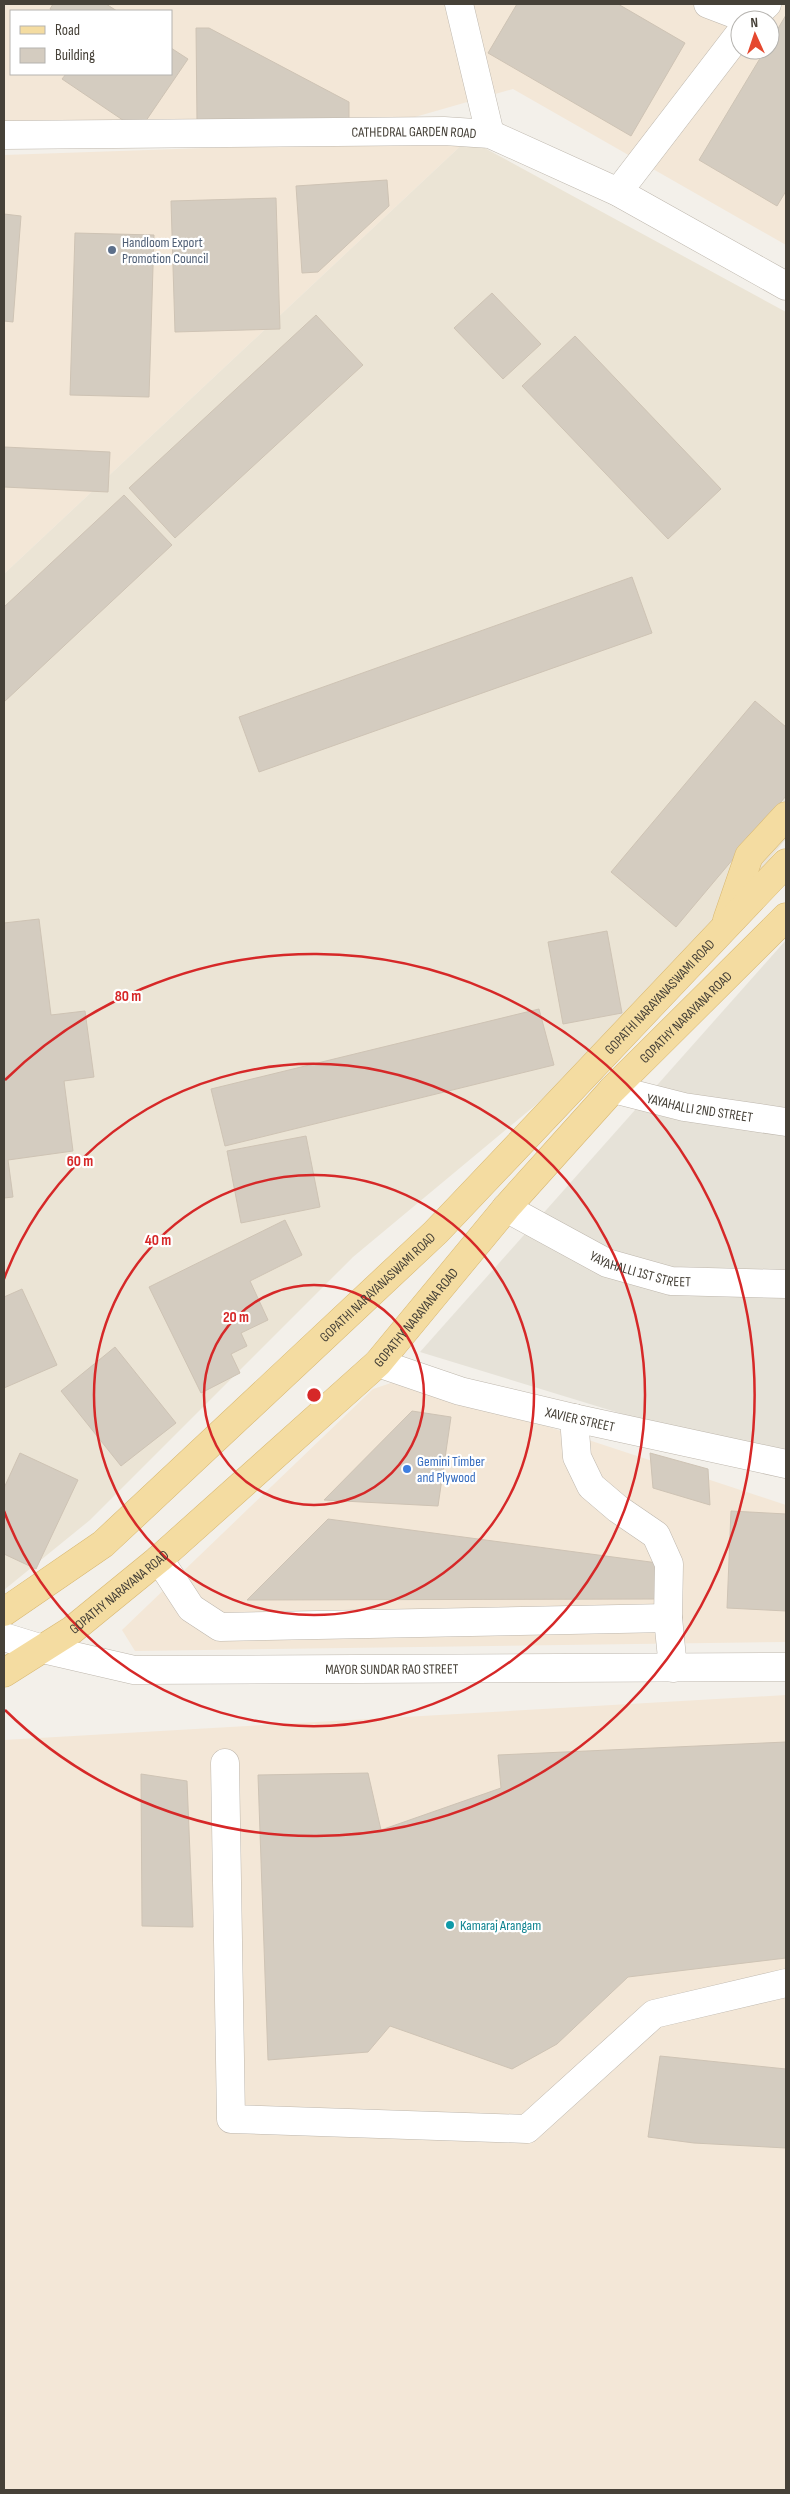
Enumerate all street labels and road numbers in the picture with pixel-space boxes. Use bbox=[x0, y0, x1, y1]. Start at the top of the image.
street label: CATHEDRAL GARDEN ROAD bbox=[351, 122, 477, 142]
street label: GOPATHI NARAYANASWAMI ROAD bbox=[601, 935, 718, 1058]
street label: GOPATHY NARAYANA ROAD bbox=[636, 967, 735, 1066]
street label: YAYAHALLI 2ND STREET bbox=[645, 1089, 754, 1126]
street label: GOPATHI NARAYANASWAMI ROAD bbox=[316, 1229, 439, 1345]
street label: YAYAHALLI 1ST STREET bbox=[587, 1247, 691, 1290]
street label: GOPATHY NARAYANA ROAD bbox=[370, 1264, 462, 1370]
street label: XAVIER STREET bbox=[543, 1403, 617, 1435]
street label: GOPATHY NARAYANA ROAD bbox=[66, 1546, 172, 1637]
street label: MAYOR SUNDAR RAO STREET bbox=[325, 1660, 459, 1678]

